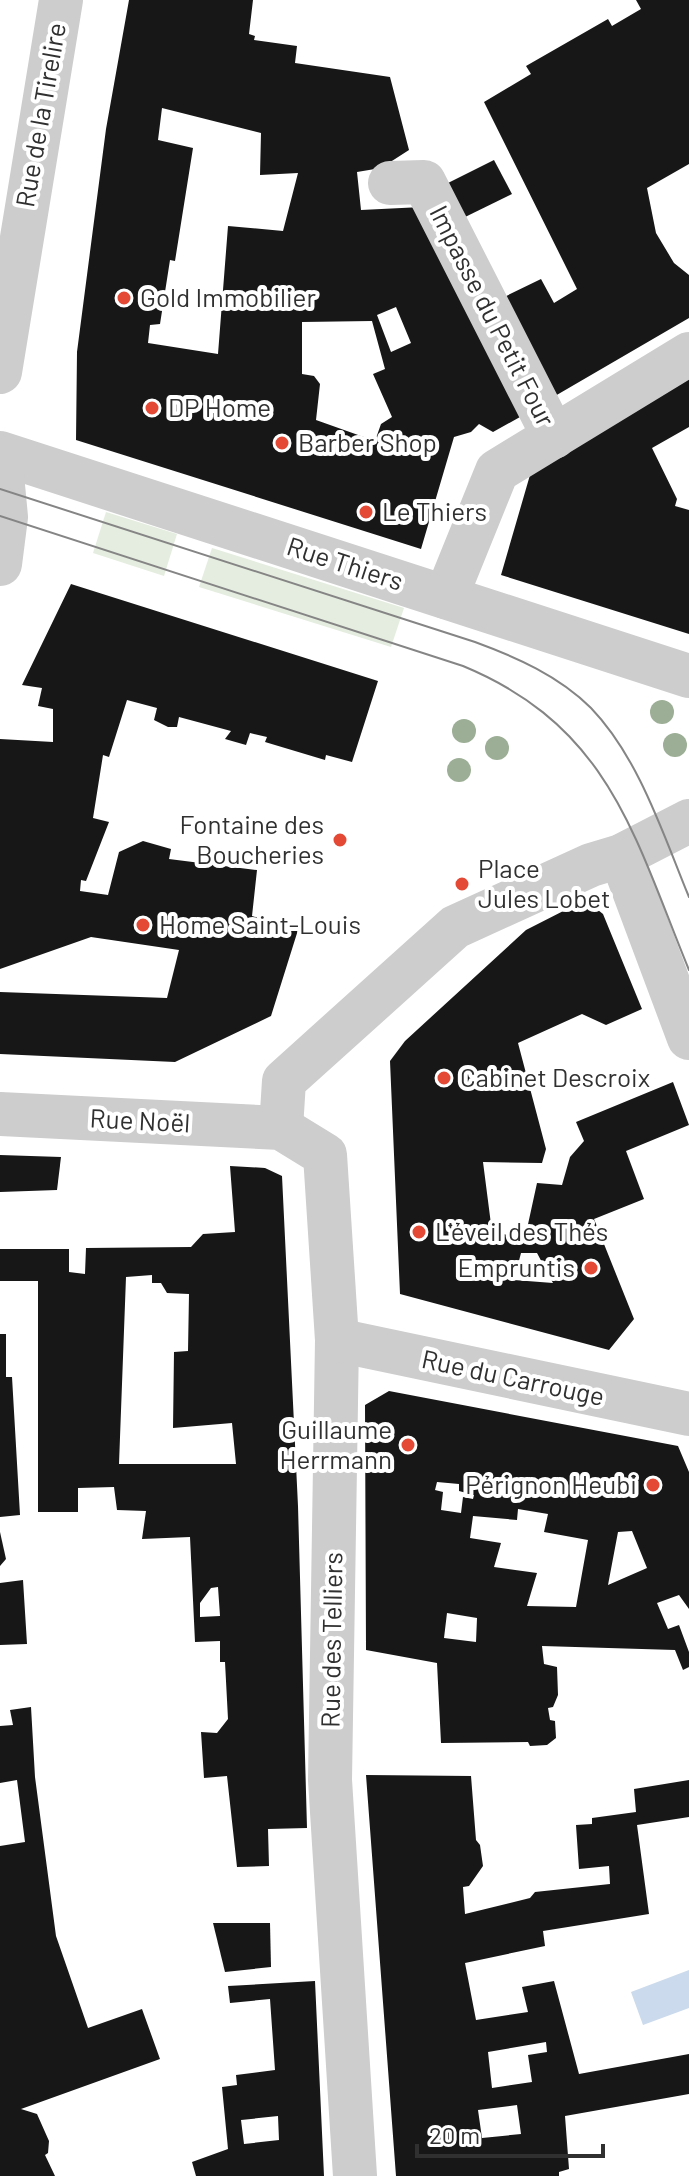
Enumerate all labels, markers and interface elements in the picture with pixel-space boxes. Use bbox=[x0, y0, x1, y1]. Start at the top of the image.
street label: Rue de la Tirelire bbox=[8, 20, 71, 209]
street label: Impasse du Petit Four bbox=[424, 200, 563, 431]
place label: Gold Immobilier bbox=[140, 281, 316, 312]
marker: Gold Immobilier bbox=[115, 289, 133, 307]
place label: DP Home bbox=[168, 391, 271, 422]
marker: DP Home bbox=[143, 399, 161, 417]
place label: Barber Shop bbox=[298, 426, 437, 457]
marker: Barber Shop bbox=[273, 434, 291, 452]
place label: Le Thiers bbox=[382, 495, 487, 526]
marker: Le Thiers bbox=[357, 503, 375, 521]
street label: Rue Thiers bbox=[284, 529, 407, 596]
place label: Fontaine des Boucheries bbox=[179, 808, 324, 869]
marker: Fontaine des Boucheries bbox=[331, 831, 349, 849]
place label: Place Jules Lobet bbox=[478, 852, 610, 913]
marker: Place Jules Lobet bbox=[453, 875, 471, 893]
place label: Home Saint-Louis bbox=[159, 908, 361, 939]
marker: Home Saint-Louis bbox=[134, 916, 152, 934]
place label: Cabinet Descroix bbox=[460, 1061, 650, 1092]
marker: Cabinet Descroix bbox=[435, 1069, 453, 1087]
street label: Rue Noël bbox=[89, 1101, 191, 1138]
place label: L'éveil des Thés bbox=[435, 1215, 608, 1246]
marker: L'éveil des Thés bbox=[410, 1223, 428, 1241]
place label: Empruntis bbox=[457, 1251, 575, 1282]
marker: Empruntis bbox=[582, 1259, 600, 1277]
street label: Rue du Carrouge bbox=[419, 1342, 607, 1411]
place label: Guillaume Herrmann bbox=[279, 1413, 392, 1474]
marker: Guillaume Herrmann bbox=[399, 1436, 417, 1454]
place label: Pérignon Heubi bbox=[465, 1468, 637, 1499]
marker: Pérignon Heubi bbox=[644, 1476, 662, 1494]
street label: Rue des Telliers bbox=[313, 1552, 348, 1728]
scale bar bbox=[417, 2108, 603, 2158]
text: 20 m bbox=[429, 2120, 480, 2149]

